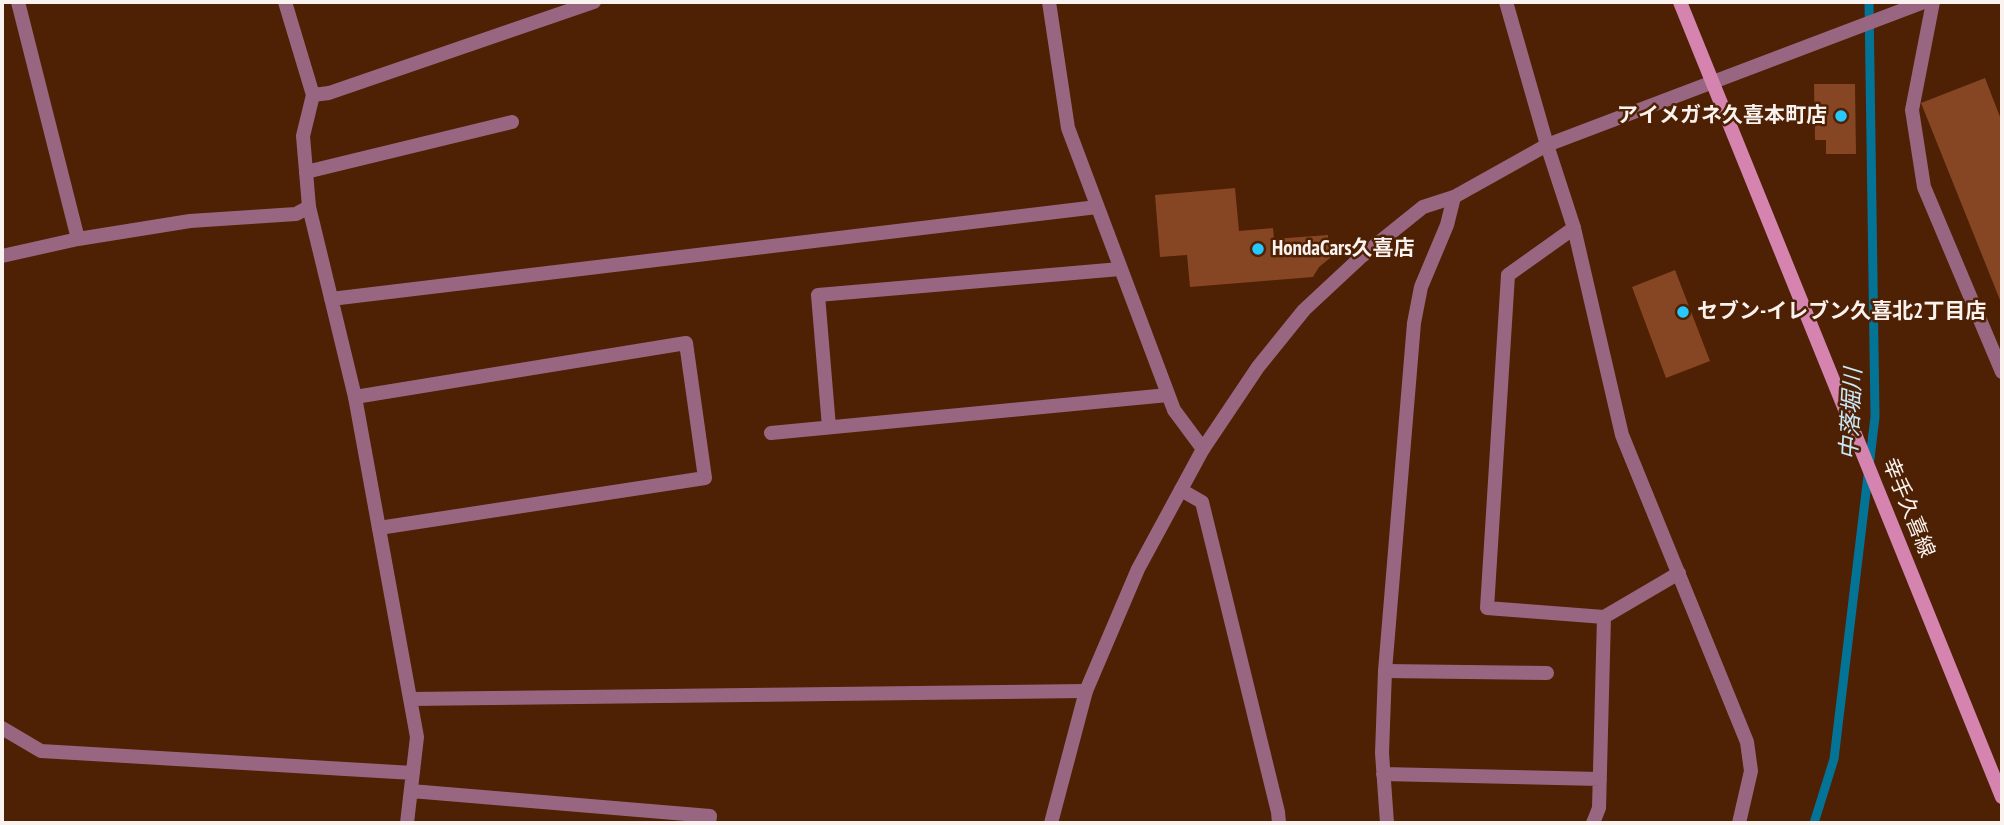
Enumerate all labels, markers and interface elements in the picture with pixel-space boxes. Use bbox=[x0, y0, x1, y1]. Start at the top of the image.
place label: アイメガネ久喜本町店 bbox=[1617, 103, 1827, 129]
marker: アイメガネ久喜本町店 bbox=[1833, 108, 1849, 124]
place label: HondaCars久喜店 bbox=[1272, 236, 1415, 262]
marker: HondaCars久喜店 bbox=[1250, 241, 1266, 257]
place label: セブン-イレブン久喜北2丁目店 bbox=[1697, 299, 1986, 325]
marker: セブン-イレブン久喜北2丁目店 bbox=[1675, 304, 1691, 320]
water label: 中落堀川 bbox=[1836, 367, 1868, 461]
street label: 幸手久喜線 bbox=[1877, 455, 1939, 561]

